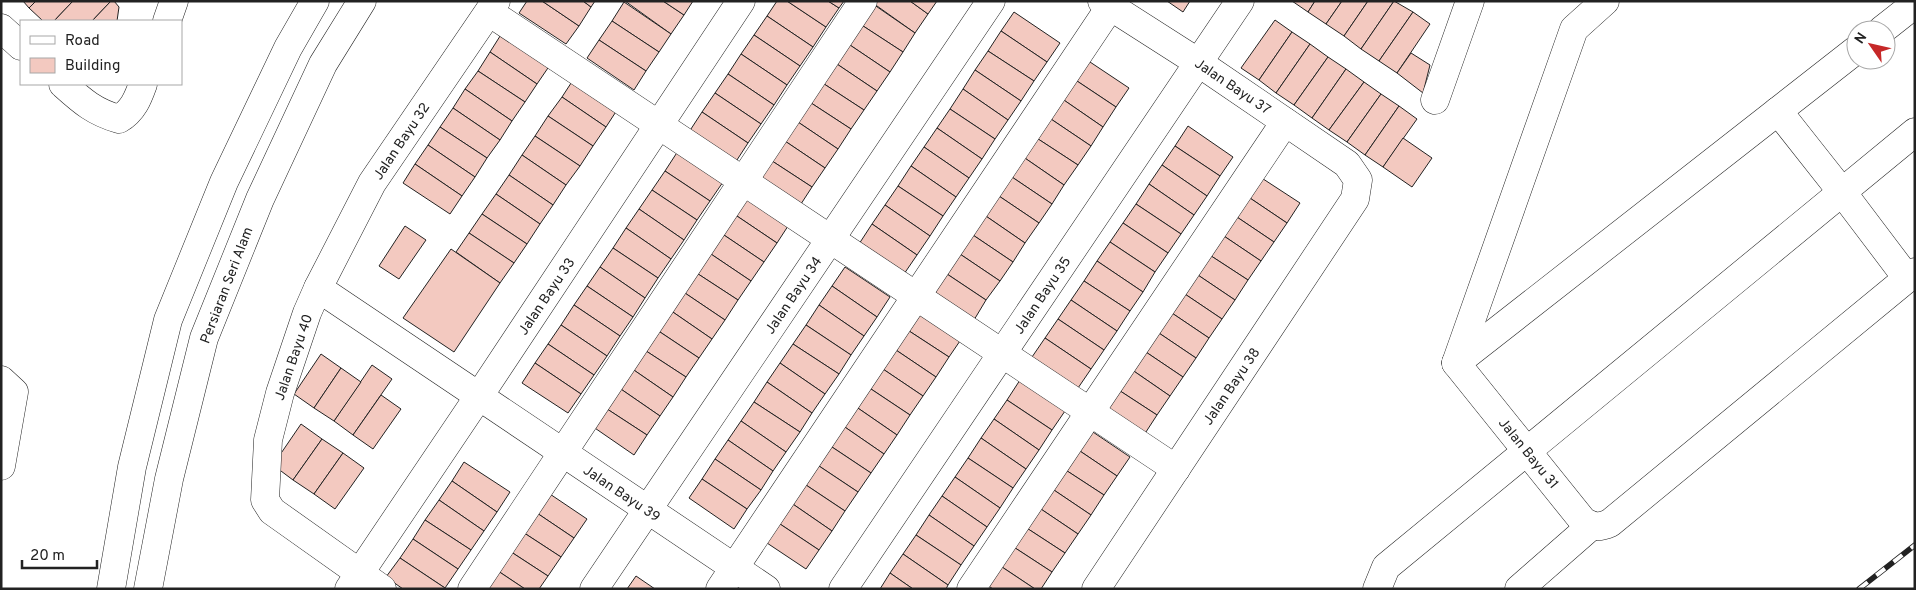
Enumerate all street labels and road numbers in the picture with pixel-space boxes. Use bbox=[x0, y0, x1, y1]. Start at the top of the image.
street label: Jalan Bayu 37 bbox=[1191, 56, 1273, 119]
street label: Jalan Bayu 32 bbox=[370, 100, 434, 184]
street label: Persiaran Seri Alam bbox=[197, 225, 257, 346]
street label: Jalan Bayu 34 bbox=[762, 254, 826, 338]
street label: Jalan Bayu 35 bbox=[1011, 254, 1075, 338]
street label: Jalan Bayu 33 bbox=[515, 255, 579, 339]
street label: Jalan Bayu 40 bbox=[272, 312, 317, 403]
street label: Jalan Bayu 38 bbox=[1200, 345, 1264, 429]
street label: Jalan Bayu 31 bbox=[1494, 415, 1562, 493]
street label: Jalan Bayu 39 bbox=[579, 462, 663, 526]

